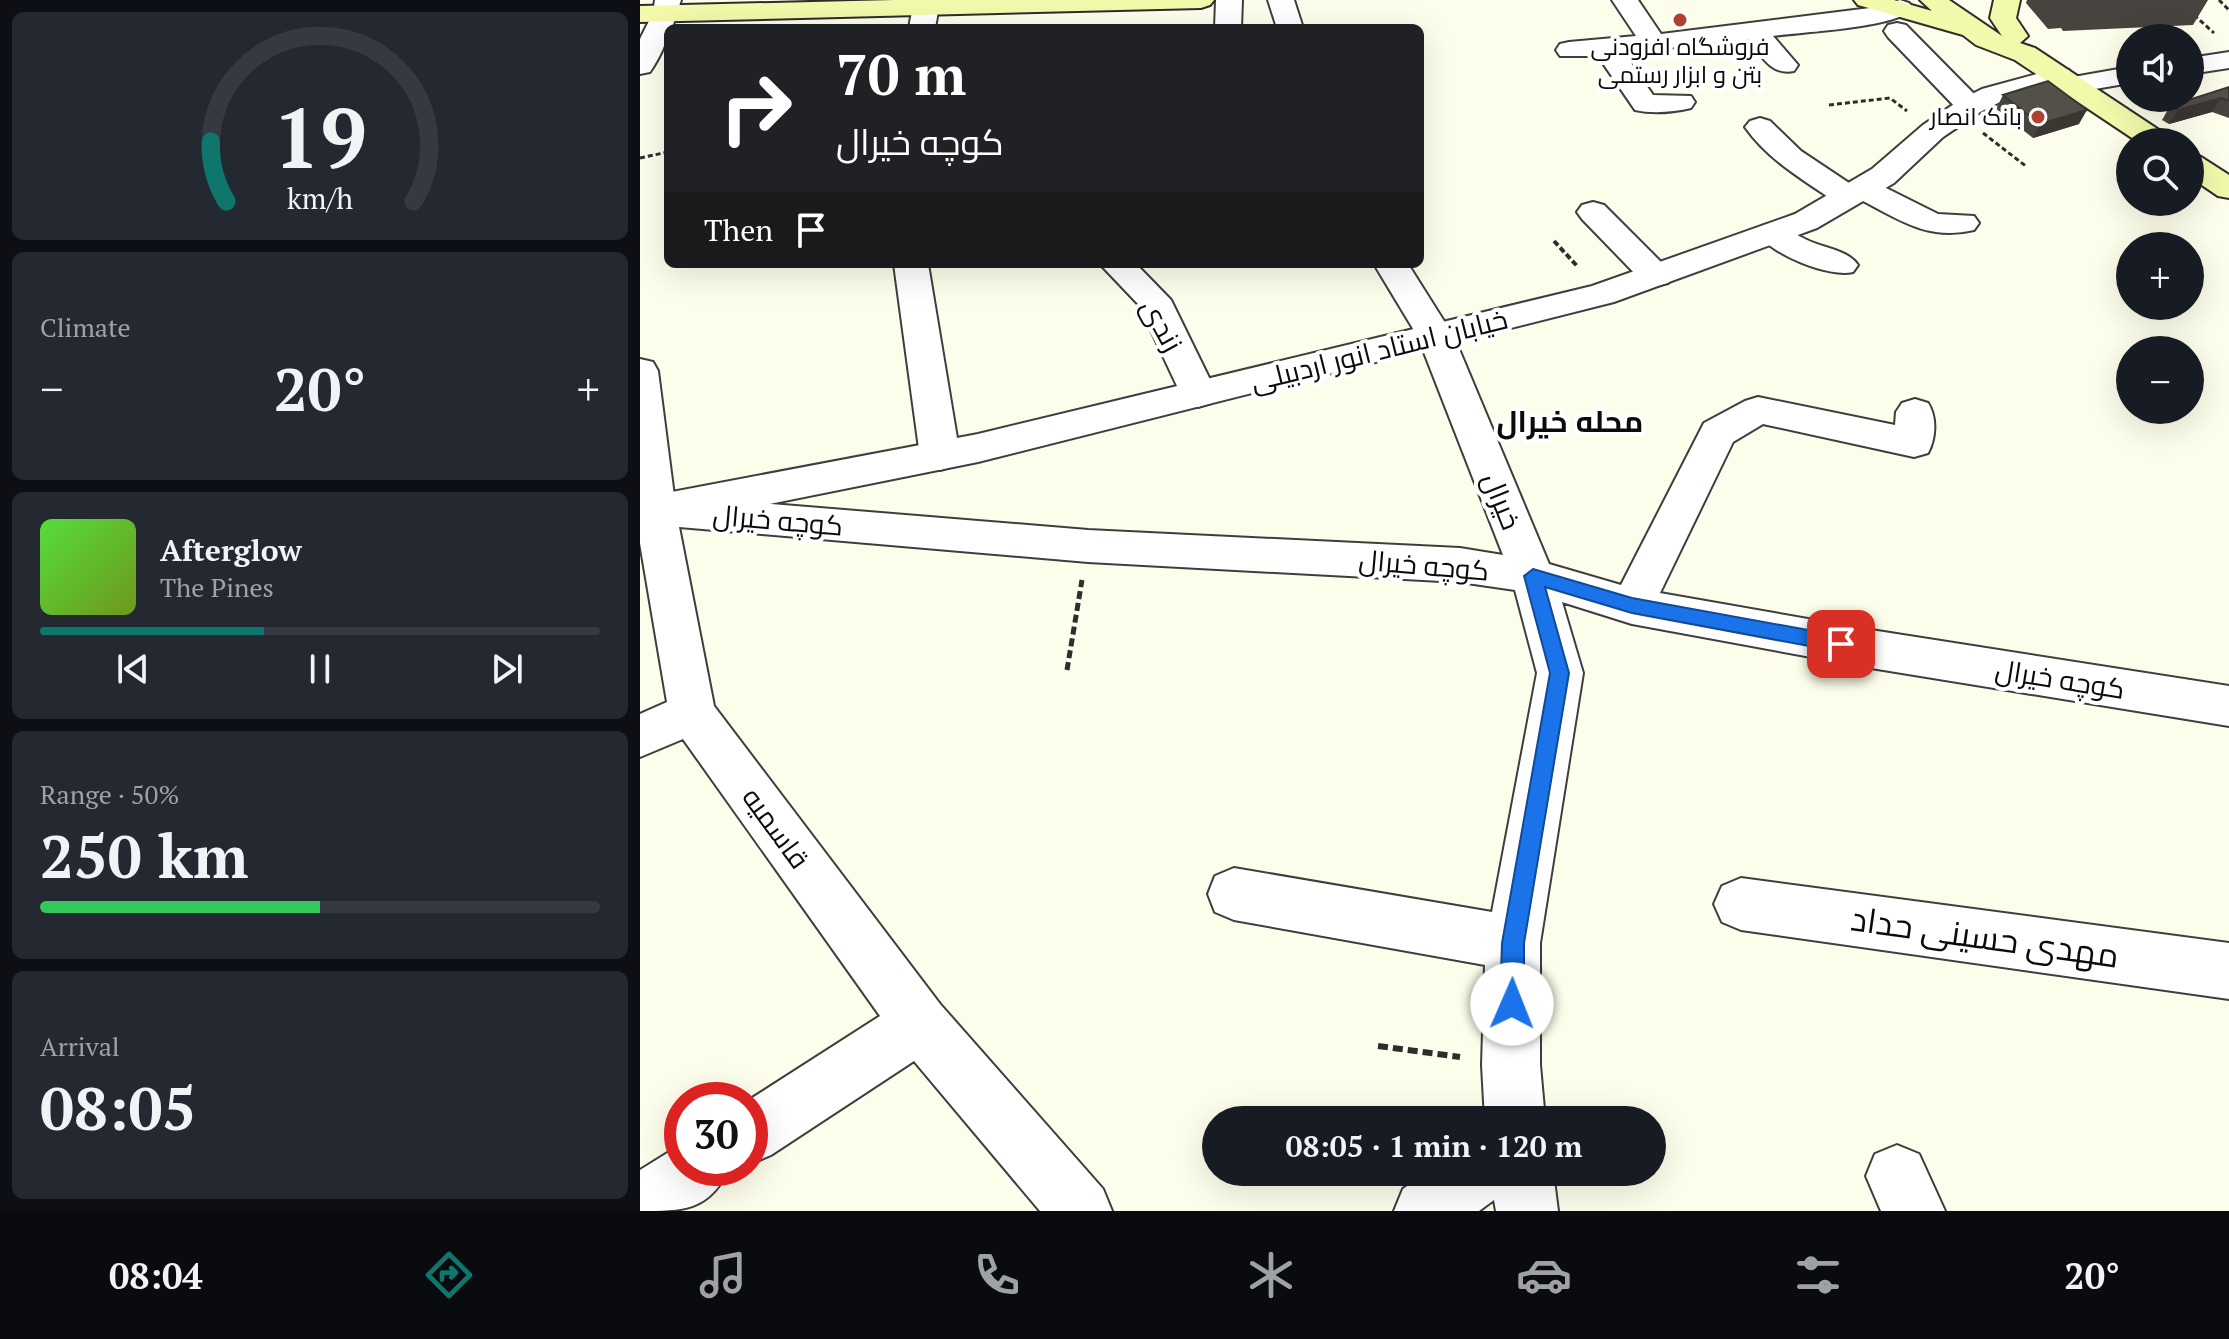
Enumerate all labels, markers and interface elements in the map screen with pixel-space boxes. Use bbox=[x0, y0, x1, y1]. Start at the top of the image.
marker: فروشگاه افزودنی بتن و ابزار رستمی bbox=[1671, 11, 1689, 29]
map controls bbox=[2116, 24, 2204, 424]
button: sound bbox=[2116, 24, 2204, 112]
place label: فروشگاه افزودنی بتن و ابزار رستمی bbox=[1590, 30, 1770, 90]
text: 70 m bbox=[836, 37, 966, 111]
icon: right bbox=[704, 56, 808, 160]
text: 19 bbox=[273, 81, 367, 191]
place label: بانک انصار bbox=[1928, 100, 2022, 132]
marker: بانک انصار bbox=[2029, 108, 2047, 126]
text: کوچه خیرال bbox=[836, 118, 1004, 165]
button: search bbox=[2116, 128, 2204, 216]
text: km/h bbox=[287, 179, 353, 217]
icon: arrive bbox=[789, 208, 833, 252]
text: Then bbox=[704, 210, 773, 250]
button: + bbox=[2116, 232, 2204, 320]
street label: زندی bbox=[1133, 292, 1192, 358]
street label: خیابان استاد انور اردبیلی bbox=[1247, 300, 1511, 399]
text: Climate bbox=[40, 310, 131, 344]
button: − bbox=[2116, 336, 2204, 424]
text: 20° bbox=[274, 349, 366, 428]
text: − bbox=[40, 359, 63, 418]
text: + bbox=[577, 359, 600, 418]
district label: محله خیرال bbox=[1497, 401, 1643, 441]
street label: خیرال bbox=[1474, 467, 1531, 535]
street label: کوچه خیرال bbox=[711, 495, 845, 545]
text: Afterglow bbox=[160, 530, 302, 570]
street label: کوچه خیرال bbox=[1357, 540, 1491, 590]
text: The Pines bbox=[160, 570, 274, 604]
pin bbox=[1807, 610, 1875, 678]
icon: arrive bbox=[1819, 622, 1863, 666]
icon: previous bbox=[111, 647, 155, 691]
icon: pause bbox=[298, 647, 342, 691]
icon: next bbox=[485, 647, 529, 691]
street label: کوچه خیرال bbox=[1993, 650, 2127, 708]
text: Range · 50% bbox=[40, 777, 179, 811]
street label: قاسمیه bbox=[734, 780, 818, 876]
text: 250 km bbox=[40, 816, 248, 895]
street label: مهدی حسینی حداد bbox=[1848, 895, 2122, 978]
position arrow bbox=[1470, 962, 1554, 1046]
text: Arrival bbox=[40, 1029, 120, 1063]
text: 08:05 bbox=[40, 1068, 196, 1147]
speed limit sign: 30 bbox=[664, 1082, 768, 1186]
text: 08:05 · 1 min · 120 m bbox=[1286, 1126, 1582, 1166]
icon: directions bbox=[421, 1247, 477, 1303]
icon: music bbox=[695, 1247, 751, 1303]
icon: phone bbox=[969, 1247, 1025, 1303]
icon: climate bbox=[1243, 1247, 1299, 1303]
icon: car bbox=[1516, 1247, 1572, 1303]
icon: filters bbox=[1790, 1247, 1846, 1303]
text: 08:04 bbox=[109, 1252, 203, 1299]
text: 20° bbox=[2064, 1252, 2120, 1299]

